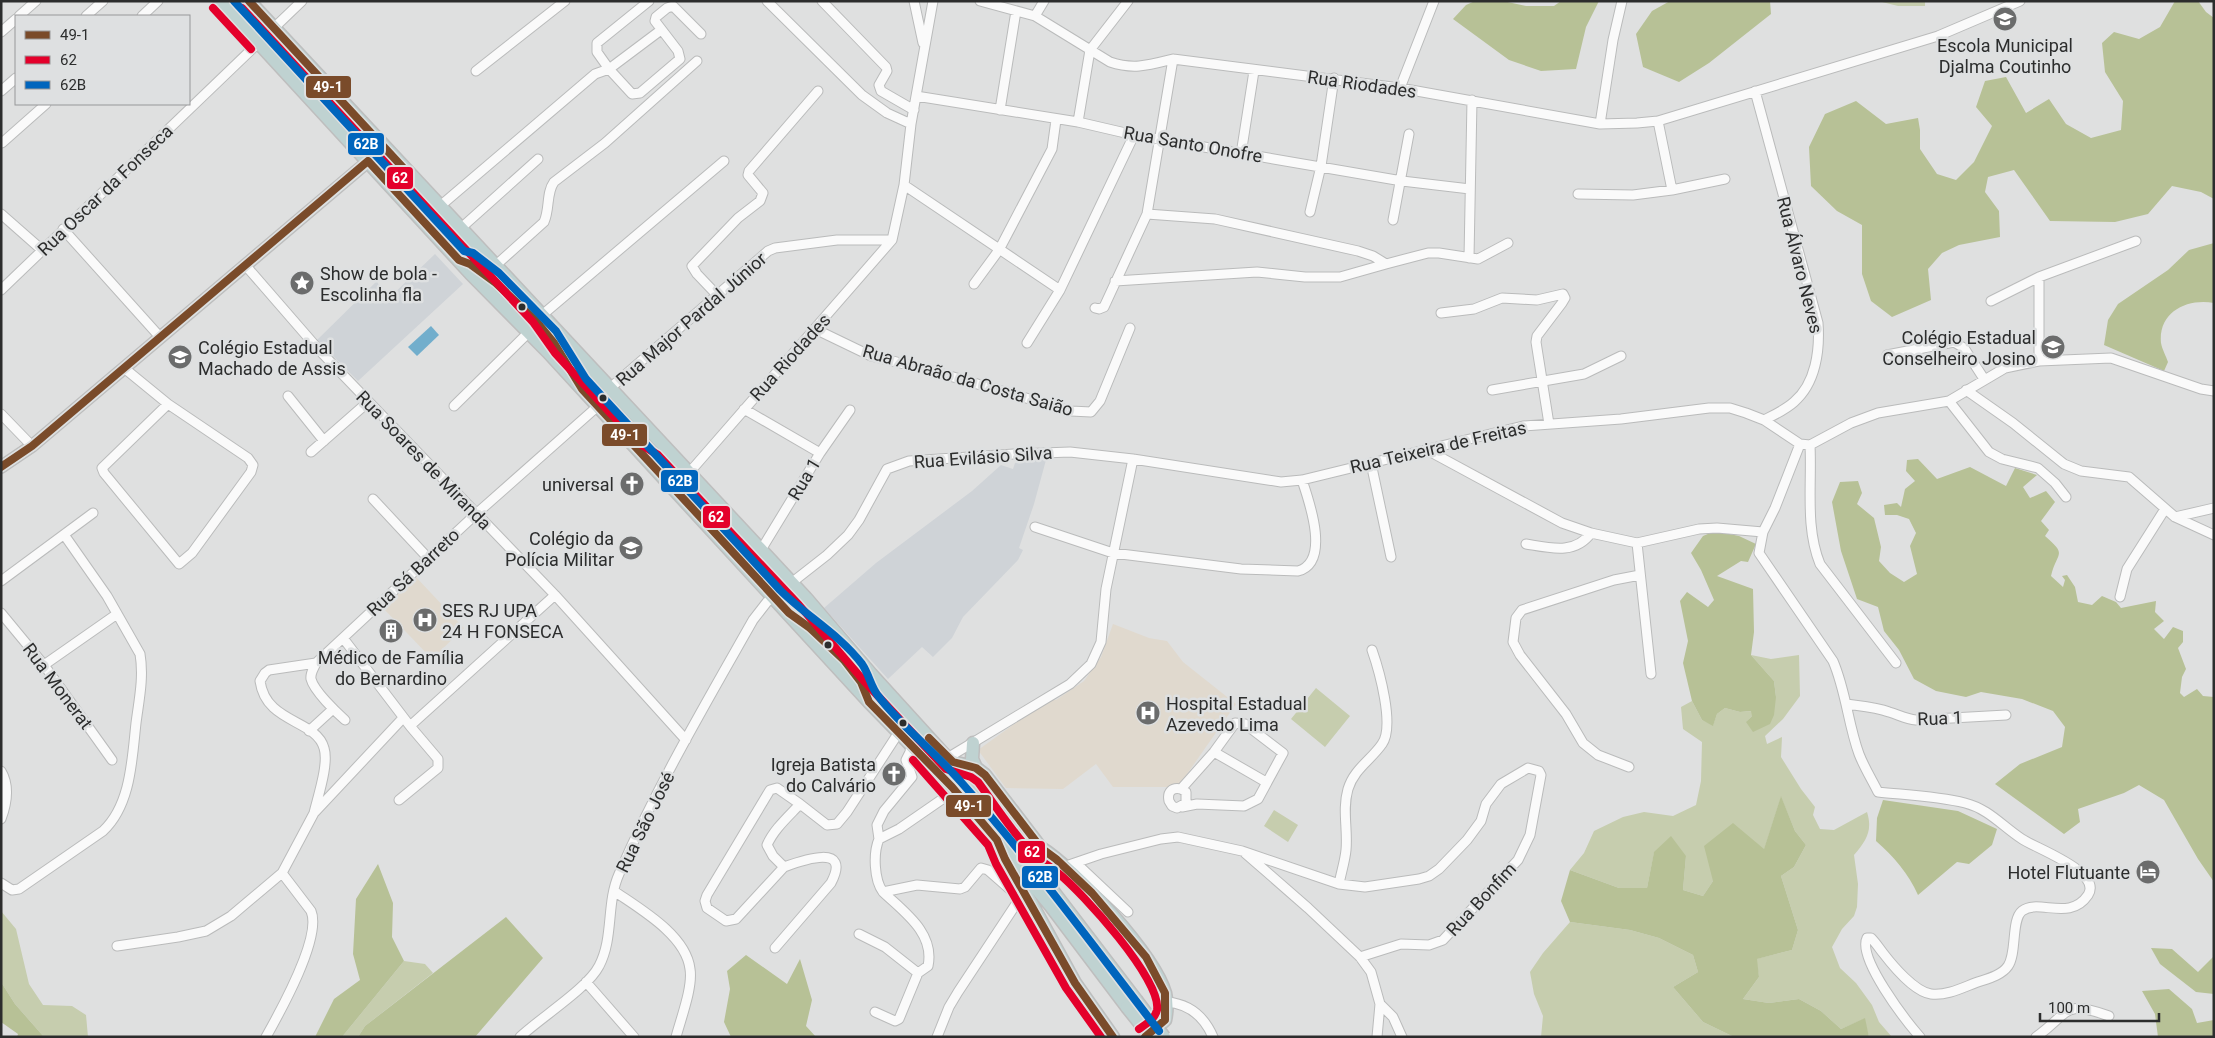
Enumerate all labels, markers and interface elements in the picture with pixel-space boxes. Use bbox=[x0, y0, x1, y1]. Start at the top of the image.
school or university icon: Escola Municipal Djalma Coutinho bbox=[1992, 6, 2018, 32]
legend bbox=[15, 15, 190, 105]
text: 49-1 bbox=[60, 26, 89, 44]
place label: Escola Municipal Djalma Coutinho bbox=[1937, 35, 2073, 77]
text: 62 bbox=[60, 51, 77, 69]
street label: Rua Riodades bbox=[1306, 66, 1418, 102]
line badge: 49-1 bbox=[305, 75, 352, 99]
text: 62B bbox=[60, 76, 86, 94]
text: 49-1 bbox=[313, 79, 343, 95]
street label: Rua Oscar da Fonseca bbox=[33, 120, 177, 260]
street label: Rua Santo Onofre bbox=[1122, 121, 1264, 167]
line badge: 62B bbox=[347, 132, 385, 156]
text: 62B bbox=[354, 136, 379, 152]
line badge: 62 bbox=[386, 166, 414, 190]
text: 62 bbox=[392, 170, 408, 186]
street label: Rua Álvaro Neves bbox=[1773, 194, 1827, 336]
street label: Rua Major Pardal Júnior bbox=[612, 248, 770, 390]
place label: Show de bola - Escolinha fla bbox=[320, 263, 437, 305]
place icon: Show de bola - Escolinha fla bbox=[289, 270, 315, 296]
unlabelled marker bbox=[517, 302, 527, 312]
street label: Rua Riodades bbox=[745, 309, 835, 405]
place label: Colégio Estadual Conselheiro Josino bbox=[1882, 327, 2036, 369]
school or university icon: Colégio Estadual Conselheiro Josino bbox=[2040, 334, 2066, 360]
place label: Colégio Estadual Machado de Assis bbox=[198, 337, 346, 379]
street label: Rua Abraão da Costa Saião bbox=[860, 340, 1076, 420]
school or university icon: Colégio Estadual Machado de Assis bbox=[167, 344, 193, 370]
street label: Rua Soares de Miranda bbox=[352, 386, 496, 534]
unlabelled marker bbox=[598, 393, 608, 403]
street label: Rua Teixeira de Freitas bbox=[1348, 417, 1528, 477]
line badge: 49-1 bbox=[601, 423, 648, 447]
text: 49-1 bbox=[610, 427, 640, 443]
street label: Rua Evilásio Silva bbox=[913, 442, 1053, 472]
street label: Rua 1 bbox=[783, 454, 825, 504]
line badge: 62B bbox=[660, 469, 699, 493]
church icon: universal bbox=[619, 471, 645, 497]
text: 62B bbox=[668, 473, 693, 489]
place label: universal bbox=[542, 474, 614, 495]
line badge: 62 bbox=[702, 505, 731, 529]
text: 62 bbox=[708, 509, 724, 525]
street label: Rua Sá Barreto bbox=[362, 524, 464, 620]
place label: Colégio da Polícia Militar bbox=[505, 528, 614, 570]
school or university icon: Colégio da Polícia Militar bbox=[618, 535, 644, 561]
place label: SES RJ UPA 24 H FONSECA bbox=[442, 600, 564, 642]
hospital icon: SES RJ UPA 24 H FONSECA bbox=[412, 607, 438, 633]
building icon: Médico de Família do Bernardino bbox=[378, 618, 404, 644]
street label: Rua Monerat bbox=[19, 639, 97, 733]
unlabelled marker bbox=[823, 640, 833, 650]
place label: Médico de Família do Bernardino bbox=[318, 647, 464, 689]
place label: Hospital Estadual Azevedo Lima bbox=[1166, 693, 1307, 735]
hospital icon: Hospital Estadual Azevedo Lima bbox=[1135, 700, 1161, 726]
street label: Rua 1 bbox=[1917, 707, 1963, 729]
unlabelled marker bbox=[898, 718, 908, 728]
place label: Igreja Batista do Calvário bbox=[771, 754, 876, 796]
church icon: Igreja Batista do Calvário bbox=[881, 761, 907, 787]
street label: Rua São José bbox=[612, 768, 678, 876]
line badge: 49-1 bbox=[945, 794, 992, 818]
text: 49-1 bbox=[954, 798, 984, 814]
line badge: 62 bbox=[1017, 840, 1046, 864]
text: 62 bbox=[1024, 844, 1040, 860]
street label: Rua Bonfim bbox=[1442, 858, 1520, 940]
hotel icon: Hotel Flutuante bbox=[2135, 859, 2161, 885]
place label: Hotel Flutuante bbox=[2007, 862, 2130, 883]
line badge: 62B bbox=[1021, 865, 1059, 889]
text: 62B bbox=[1028, 869, 1053, 885]
scale bar bbox=[2040, 990, 2159, 1022]
text: 100 m bbox=[2048, 999, 2090, 1017]

